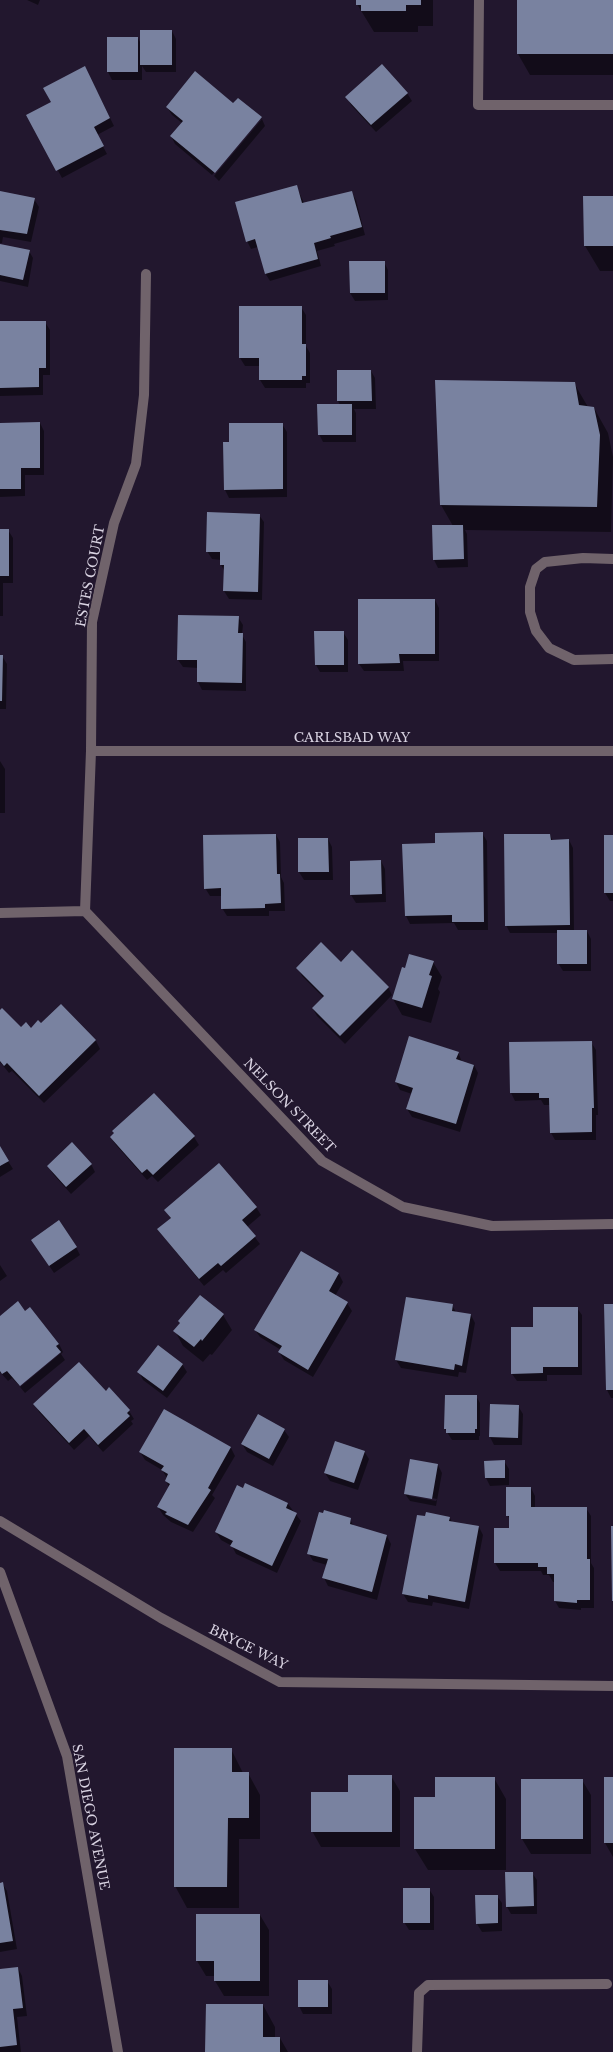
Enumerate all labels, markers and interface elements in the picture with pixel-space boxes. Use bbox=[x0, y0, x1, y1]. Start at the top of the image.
street label: ESTES COURT bbox=[73, 524, 109, 628]
street label: CARLSBAD WAY bbox=[294, 730, 410, 746]
street label: NELSON STREET bbox=[240, 1056, 338, 1156]
street label: BRYCE WAY bbox=[206, 1622, 290, 1674]
street label: SAN DIEGO AVENUE bbox=[68, 1743, 112, 1891]

